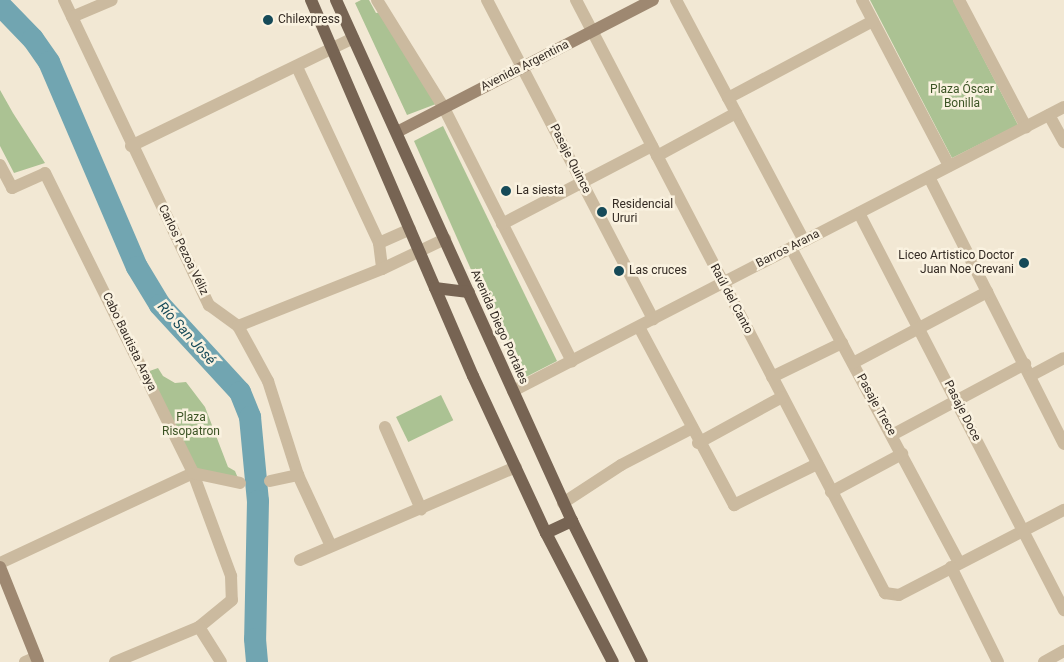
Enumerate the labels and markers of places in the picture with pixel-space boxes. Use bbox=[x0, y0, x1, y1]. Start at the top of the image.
place label: Chilexpress bbox=[278, 13, 340, 27]
marker: Chilexpress bbox=[262, 14, 274, 26]
place label: La siesta bbox=[516, 184, 564, 198]
marker: La siesta bbox=[500, 185, 512, 197]
place label: Residencial Ururi bbox=[612, 198, 673, 226]
marker: Residencial Ururi bbox=[596, 206, 608, 218]
place label: Liceo Artistico Doctor Juan Noe Crevani bbox=[898, 249, 1014, 277]
marker: Liceo Artistico Doctor Juan Noe Crevani bbox=[1018, 257, 1030, 269]
place label: Las cruces bbox=[629, 264, 687, 278]
marker: Las cruces bbox=[613, 265, 625, 277]

